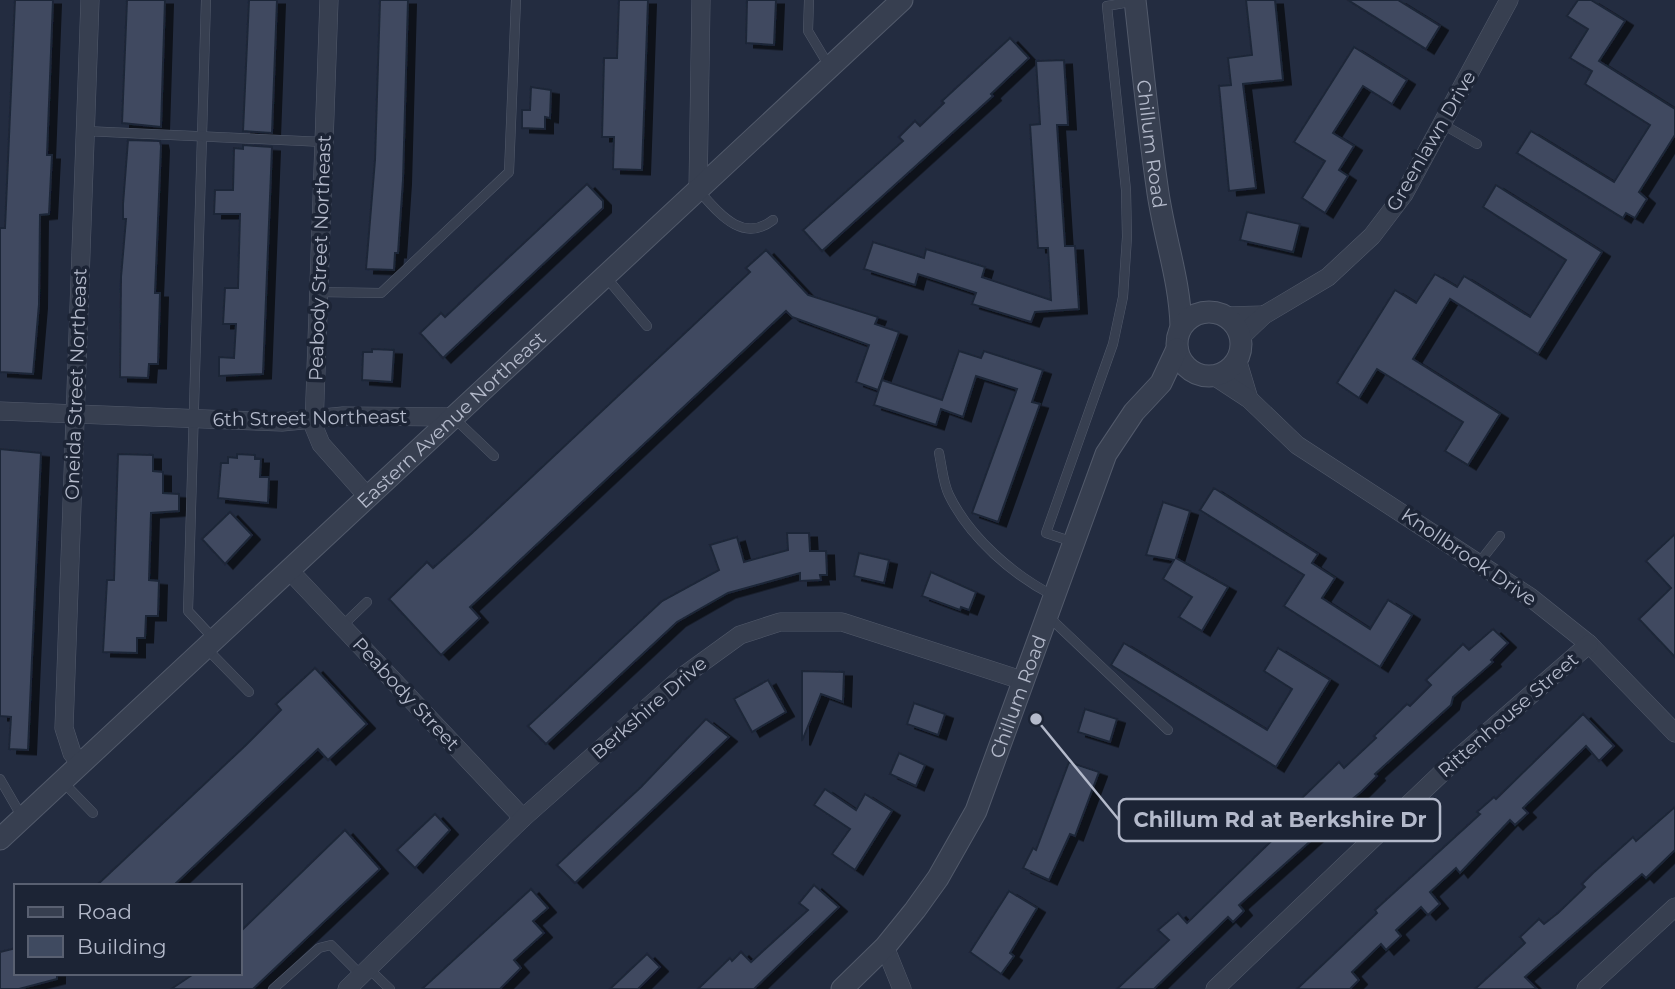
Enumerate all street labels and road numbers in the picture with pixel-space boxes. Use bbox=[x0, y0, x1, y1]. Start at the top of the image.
street label: Greenlawn Drive bbox=[1381, 67, 1481, 215]
street label: Chillum Road bbox=[1132, 79, 1172, 210]
street label: Peabody Street Northeast bbox=[304, 134, 336, 381]
street label: Oneida Street Northeast bbox=[60, 267, 92, 500]
street label: Eastern Avenue Northeast bbox=[352, 326, 550, 513]
street label: 6th Street Northeast bbox=[212, 405, 408, 431]
street label: Knollbrook Drive bbox=[1397, 503, 1541, 611]
street label: Chillum Road bbox=[985, 632, 1051, 761]
street label: Peabody Street bbox=[348, 633, 464, 755]
street label: Rittenhouse Street bbox=[1433, 648, 1583, 782]
street label: Berkshire Drive bbox=[587, 652, 711, 764]

